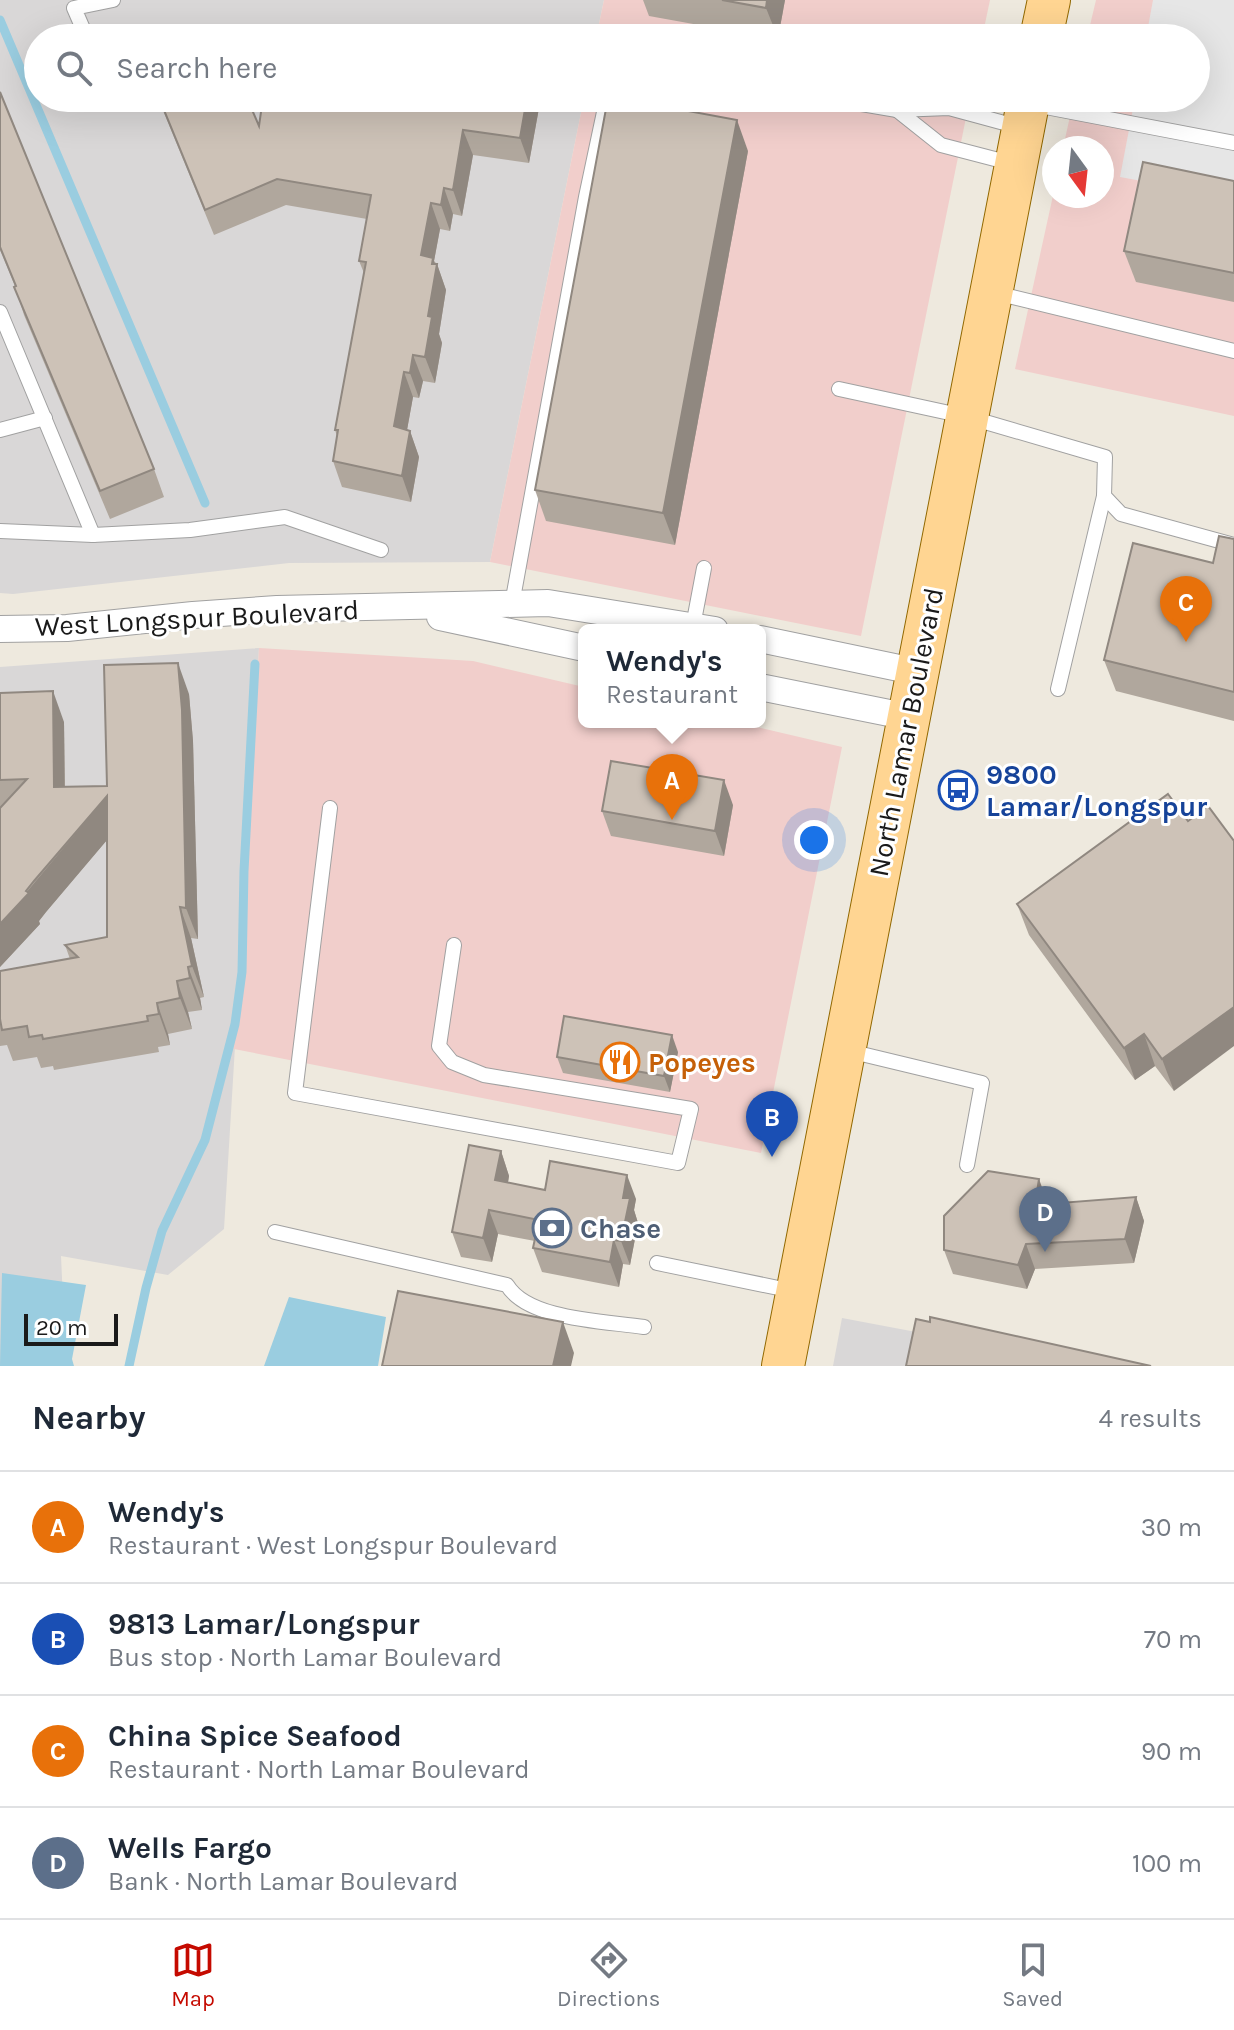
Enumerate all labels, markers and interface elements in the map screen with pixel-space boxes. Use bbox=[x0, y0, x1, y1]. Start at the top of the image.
search box bbox=[24, 24, 1210, 112]
icon: search bbox=[52, 46, 96, 90]
text: Search here bbox=[116, 50, 277, 86]
north arrow bbox=[1042, 136, 1114, 208]
pin: C bbox=[1160, 576, 1212, 642]
street label: North Lamar Boulevard bbox=[862, 585, 950, 879]
street label: West Longspur Boulevard bbox=[34, 593, 360, 643]
popup bbox=[578, 624, 766, 728]
text: Wendy's bbox=[606, 643, 723, 679]
text: Restaurant bbox=[606, 679, 738, 710]
pin: A bbox=[646, 754, 698, 820]
place label: 9800 Lamar/Longspur bbox=[986, 758, 1207, 823]
bus stop icon: 9800 Lamar/Longspur bbox=[937, 769, 979, 811]
your location bbox=[794, 820, 834, 860]
restaurant icon: Popeyes bbox=[599, 1041, 641, 1083]
place label: Popeyes bbox=[648, 1046, 756, 1079]
pin: B bbox=[746, 1091, 798, 1157]
pin: D bbox=[1019, 1186, 1071, 1252]
bank icon: Chase bbox=[531, 1207, 573, 1249]
place label: Chase bbox=[580, 1212, 661, 1245]
scale bar bbox=[24, 1310, 118, 1346]
text: 20 m bbox=[36, 1315, 88, 1341]
text: Nearby bbox=[32, 1398, 146, 1438]
text: 4 results bbox=[1098, 1403, 1202, 1434]
text: Wendy's bbox=[108, 1494, 225, 1530]
text: A bbox=[50, 1512, 66, 1543]
text: 30 m bbox=[1141, 1512, 1202, 1543]
text: Restaurant · West Longspur Boulevard bbox=[108, 1530, 558, 1561]
text: 9813 Lamar/Longspur bbox=[108, 1606, 420, 1642]
text: B bbox=[50, 1624, 66, 1655]
text: 70 m bbox=[1144, 1624, 1202, 1655]
text: Bus stop · North Lamar Boulevard bbox=[108, 1642, 502, 1673]
text: China Spice Seafood bbox=[108, 1718, 402, 1754]
text: C bbox=[50, 1736, 66, 1767]
text: 90 m bbox=[1141, 1736, 1202, 1767]
text: Restaurant · North Lamar Boulevard bbox=[108, 1754, 530, 1785]
text: Wells Fargo bbox=[108, 1830, 272, 1866]
text: D bbox=[49, 1848, 67, 1879]
text: 100 m bbox=[1132, 1848, 1202, 1879]
text: Bank · North Lamar Boulevard bbox=[108, 1866, 458, 1897]
tab: Map bbox=[171, 1938, 215, 2012]
tab: Directions bbox=[557, 1938, 660, 2012]
tab: Saved bbox=[1002, 1938, 1063, 2012]

